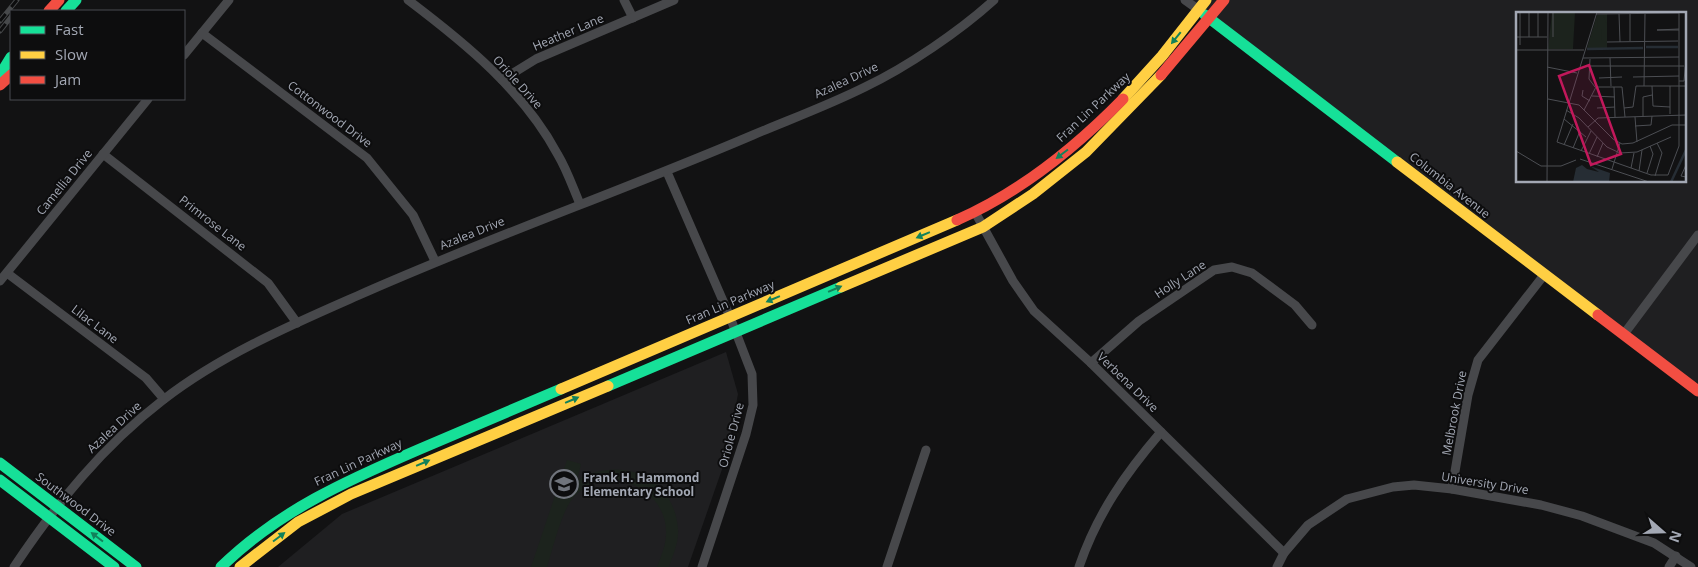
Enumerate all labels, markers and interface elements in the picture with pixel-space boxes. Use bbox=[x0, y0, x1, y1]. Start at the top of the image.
street label: Heather Lane bbox=[530, 9, 606, 55]
legend bbox=[10, 10, 185, 100]
inset map bbox=[1516, 12, 1686, 182]
text: Fast bbox=[55, 19, 84, 39]
one-way arrow bbox=[1170, 32, 1181, 45]
text: Slow bbox=[55, 44, 88, 64]
street label: Oriole Drive bbox=[489, 52, 547, 113]
street label: Azalea Drive bbox=[811, 58, 881, 102]
street label: Fran Lin Parkway bbox=[1052, 68, 1134, 146]
text: Jam bbox=[53, 69, 81, 89]
street label: Cottonwood Drive bbox=[284, 77, 376, 151]
street label: Camellia Drive bbox=[32, 145, 96, 219]
street label: Columbia Avenue bbox=[1406, 148, 1494, 222]
one-way arrow bbox=[1055, 149, 1069, 159]
street label: Primrose Lane bbox=[176, 191, 250, 255]
street label: Azalea Drive bbox=[437, 212, 507, 254]
one-way arrow bbox=[915, 232, 930, 239]
street label: Holly Lane bbox=[1151, 256, 1209, 302]
street label: Fran Lin Parkway bbox=[683, 275, 778, 328]
one-way arrow bbox=[828, 285, 842, 293]
one-way arrow bbox=[766, 296, 780, 304]
street label: Lilac Lane bbox=[68, 301, 122, 347]
street label: Verbena Drive bbox=[1094, 348, 1163, 416]
street label: Melbrook Drive bbox=[1437, 369, 1471, 457]
one-way arrow bbox=[565, 396, 580, 403]
street label: Azalea Drive bbox=[83, 397, 145, 457]
street label: Oriole Drive bbox=[714, 400, 748, 469]
street label: Fran Lin Parkway bbox=[311, 434, 406, 490]
one-way arrow bbox=[416, 459, 430, 467]
street label: Southwood Drive bbox=[32, 468, 120, 540]
street label: University Drive bbox=[1440, 468, 1530, 498]
school or university icon: Frank H. Hammond Elementary School bbox=[549, 469, 579, 499]
place label: Frank H. Hammond Elementary School bbox=[583, 469, 699, 500]
north arrow bbox=[1638, 507, 1688, 557]
text: N bbox=[1665, 528, 1687, 545]
one-way arrow bbox=[91, 532, 104, 543]
one-way arrow bbox=[272, 532, 286, 542]

